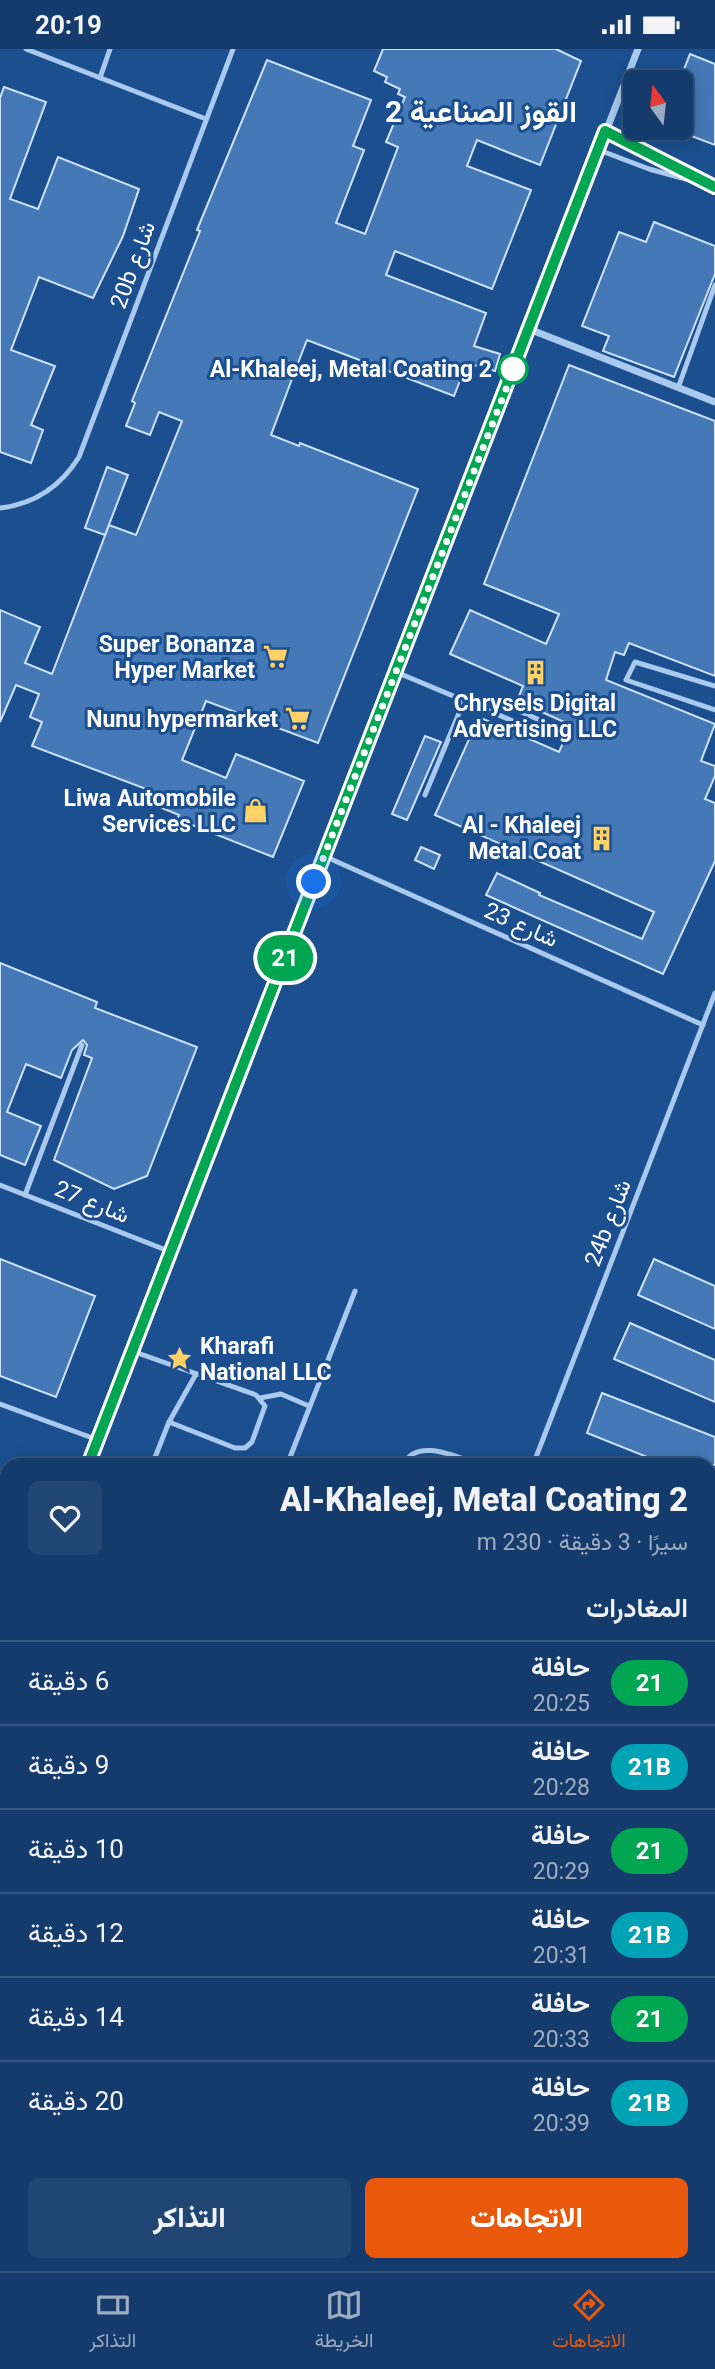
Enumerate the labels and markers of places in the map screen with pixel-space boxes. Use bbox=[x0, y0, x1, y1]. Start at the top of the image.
marker: Al-Khaleej, Metal Coating 2 bbox=[498, 354, 528, 384]
place label: Al-Khaleej, Metal Coating 2 bbox=[210, 356, 492, 383]
place label: Super Bonanza Hyper Market bbox=[99, 631, 255, 684]
supermarket icon: Super Bonanza Hyper Market bbox=[261, 643, 289, 671]
building icon: Chrysels Digital Advertising LLC bbox=[521, 659, 549, 687]
place label: Chrysels Digital Advertising LLC bbox=[453, 690, 617, 743]
supermarket icon: Nunu hypermarket bbox=[284, 705, 312, 733]
place label: Nunu hypermarket bbox=[86, 706, 278, 733]
place label: Liwa Automobile Services LLC bbox=[63, 785, 236, 838]
shop icon: Liwa Automobile Services LLC bbox=[242, 797, 270, 825]
place label: Al - Khaleej Metal Coat bbox=[462, 812, 581, 865]
building icon: Al - Khaleej Metal Coat bbox=[587, 824, 615, 852]
place label: Kharafi National LLC bbox=[200, 1333, 332, 1386]
place icon: Kharafi National LLC bbox=[166, 1345, 194, 1373]

